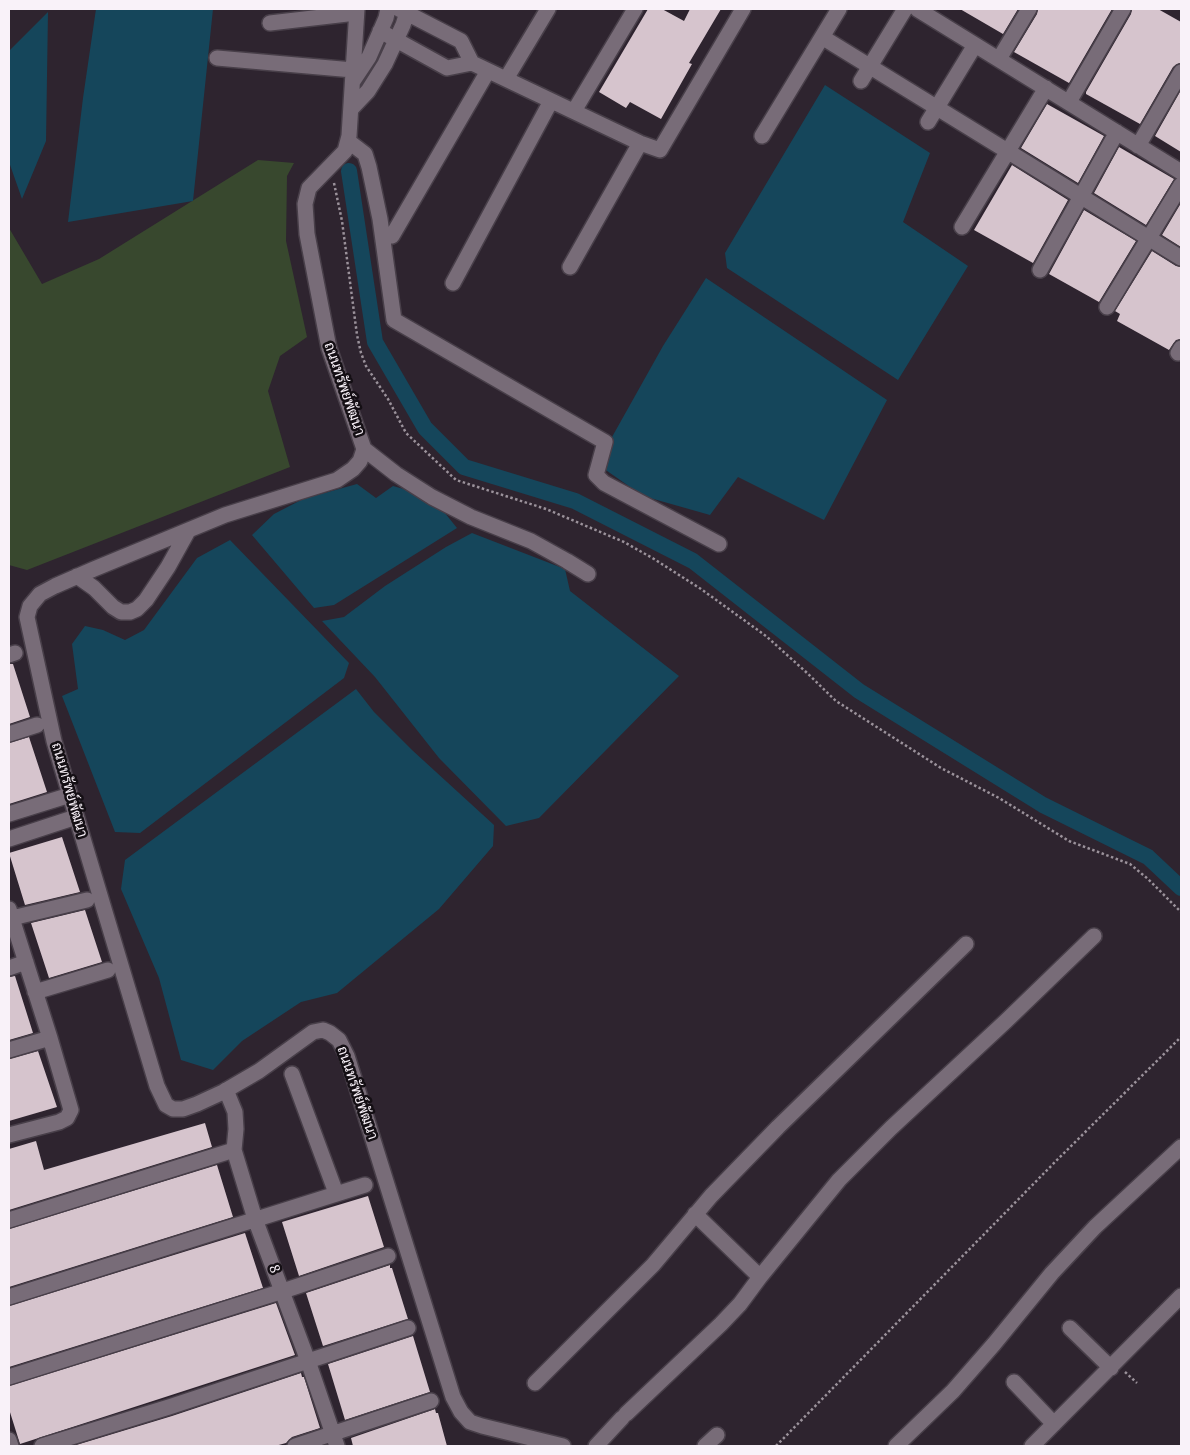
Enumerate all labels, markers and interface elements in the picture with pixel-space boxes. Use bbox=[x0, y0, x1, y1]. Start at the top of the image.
street label: ถนนทรัพย์พัฒนา bbox=[320, 340, 368, 438]
street label: ถนนทรัพย์พัฒนา bbox=[47, 741, 91, 839]
street label: ถนนทรัพย์พัฒนา bbox=[333, 1044, 381, 1142]
street label: 8 bbox=[265, 1263, 283, 1275]

